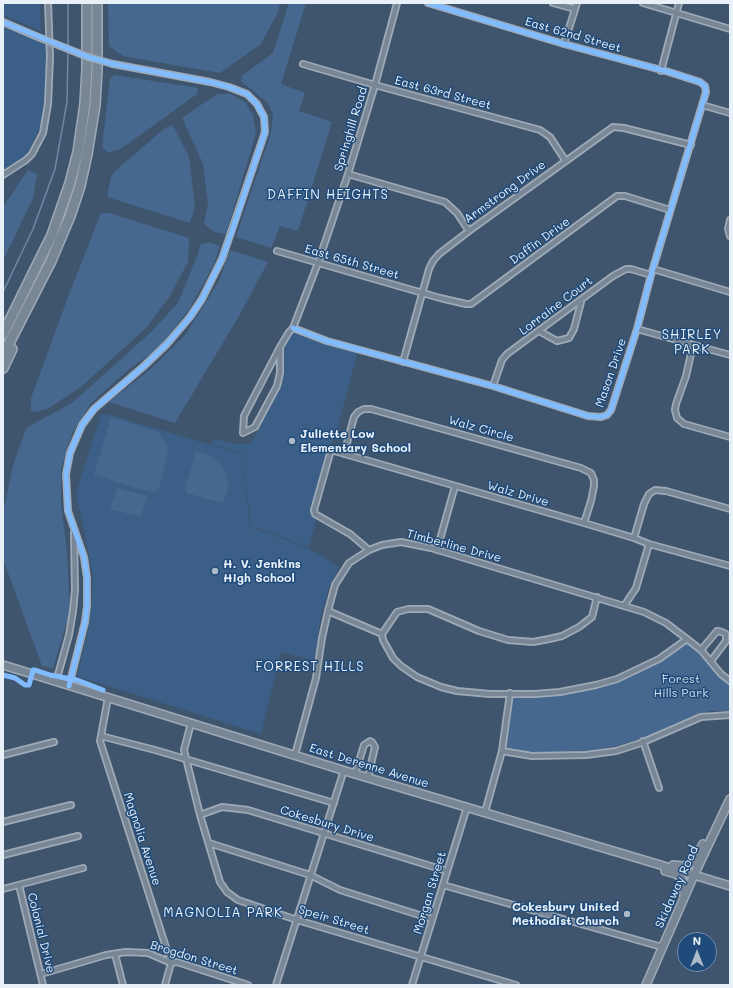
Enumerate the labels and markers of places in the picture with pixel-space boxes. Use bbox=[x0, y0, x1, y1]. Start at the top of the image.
place label: Juliette Low Elementary School bbox=[300, 427, 411, 455]
marker: Juliette Low Elementary School bbox=[287, 436, 297, 446]
place label: H. V. Jenkins High School bbox=[223, 557, 301, 585]
marker: H. V. Jenkins High School bbox=[210, 566, 220, 576]
place label: Cokesbury United Methodist Church bbox=[512, 900, 619, 928]
marker: Cokesbury United Methodist Church bbox=[622, 909, 632, 919]

